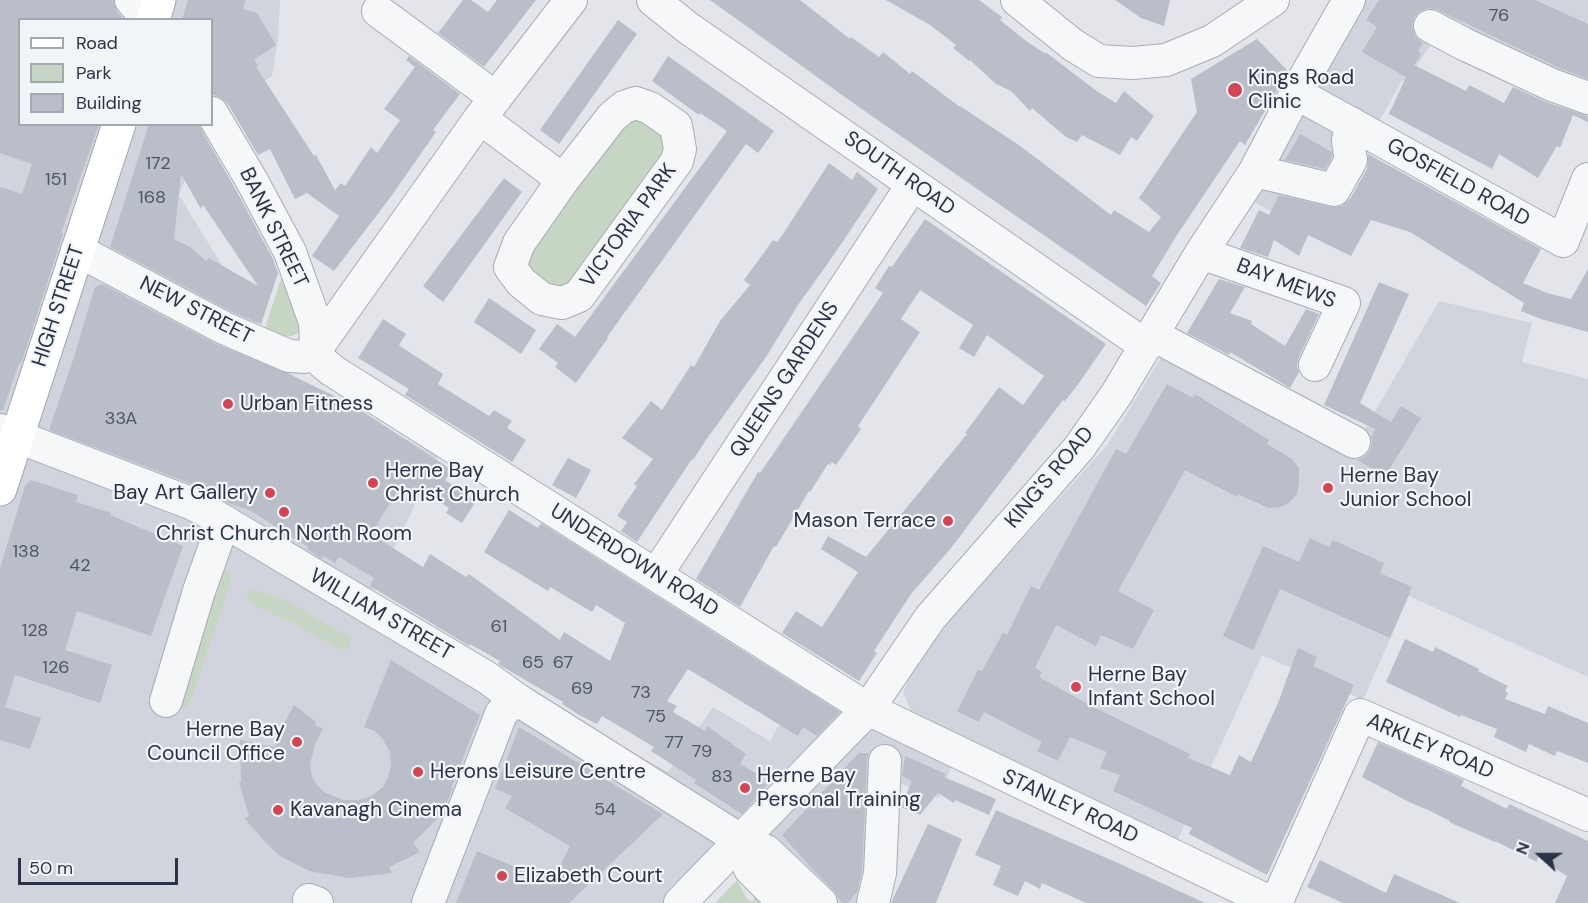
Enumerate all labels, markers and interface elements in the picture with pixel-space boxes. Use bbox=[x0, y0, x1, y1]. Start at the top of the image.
house number: 76 bbox=[1489, 5, 1509, 27]
legend bbox=[18, 18, 213, 126]
text: Road bbox=[76, 31, 118, 55]
text: Park bbox=[76, 61, 112, 85]
place label: Kings Road Clinic bbox=[1248, 65, 1354, 115]
marker: Kings Road Clinic bbox=[1226, 81, 1244, 99]
text: Building bbox=[76, 91, 141, 115]
street label: SOUTH ROAD bbox=[839, 126, 959, 222]
street label: GOSFIELD ROAD bbox=[1382, 133, 1534, 233]
house number: 172 bbox=[145, 153, 171, 175]
street label: VICTORIA PARK bbox=[576, 159, 682, 293]
street label: BANK STREET bbox=[233, 164, 313, 292]
house number: 151 bbox=[45, 169, 67, 191]
house number: 168 bbox=[138, 187, 166, 209]
street label: HIGH STREET bbox=[27, 242, 91, 370]
street label: BAY MEWS bbox=[1233, 254, 1339, 314]
street label: NEW STREET bbox=[135, 272, 257, 350]
street label: QUEENS GARDENS bbox=[725, 297, 845, 463]
place label: Urban Fitness bbox=[240, 391, 373, 417]
marker: Urban Fitness bbox=[221, 397, 235, 411]
house number: 33A bbox=[105, 408, 137, 430]
street label: KING'S ROAD bbox=[1000, 422, 1100, 534]
place label: Herne Bay Christ Church bbox=[385, 458, 519, 508]
place label: Herne Bay Junior School bbox=[1340, 463, 1471, 513]
marker: Herne Bay Christ Church bbox=[366, 476, 380, 490]
place label: Bay Art Gallery bbox=[113, 480, 258, 506]
marker: Herne Bay Junior School bbox=[1321, 481, 1335, 495]
marker: Bay Art Gallery bbox=[263, 486, 277, 500]
street label: UNDERDOWN ROAD bbox=[545, 499, 723, 623]
marker: Christ Church North Room bbox=[277, 505, 291, 519]
place label: Mason Terrace bbox=[794, 508, 936, 534]
marker: Mason Terrace bbox=[941, 514, 955, 528]
place label: Christ Church North Room bbox=[156, 521, 412, 547]
house number: 138 bbox=[12, 541, 40, 563]
house number: 42 bbox=[69, 555, 91, 577]
street label: WILLIAM STREET bbox=[305, 564, 457, 666]
house number: 61 bbox=[491, 616, 507, 638]
house number: 128 bbox=[22, 620, 48, 642]
house number: 65 bbox=[522, 652, 544, 674]
house number: 67 bbox=[553, 652, 573, 674]
house number: 126 bbox=[42, 657, 70, 679]
place label: Herne Bay Infant School bbox=[1088, 662, 1215, 712]
house number: 69 bbox=[571, 678, 593, 700]
marker: Herne Bay Infant School bbox=[1069, 680, 1083, 694]
house number: 73 bbox=[631, 682, 651, 704]
house number: 75 bbox=[646, 706, 666, 728]
street label: ARKLEY ROAD bbox=[1363, 709, 1497, 785]
place label: Herne Bay Council Office bbox=[147, 717, 285, 767]
house number: 77 bbox=[664, 732, 684, 754]
marker: Herne Bay Council Office bbox=[290, 735, 304, 749]
house number: 79 bbox=[692, 741, 712, 763]
place label: Herons Leisure Centre bbox=[430, 759, 646, 785]
place label: Herne Bay Personal Training bbox=[757, 763, 921, 813]
street label: STANLEY ROAD bbox=[998, 764, 1142, 850]
marker: Herons Leisure Centre bbox=[411, 765, 425, 779]
house number: 83 bbox=[711, 766, 733, 788]
marker: Herne Bay Personal Training bbox=[738, 781, 752, 795]
place label: Kavanagh Cinema bbox=[290, 797, 462, 823]
house number: 54 bbox=[594, 799, 616, 821]
marker: Kavanagh Cinema bbox=[271, 803, 285, 817]
north arrow bbox=[1510, 825, 1570, 885]
text: N bbox=[1511, 839, 1535, 858]
scale bar bbox=[21, 846, 182, 884]
text: 50 m bbox=[29, 856, 73, 880]
place label: Elizabeth Court bbox=[514, 863, 663, 889]
marker: Elizabeth Court bbox=[495, 869, 509, 883]

